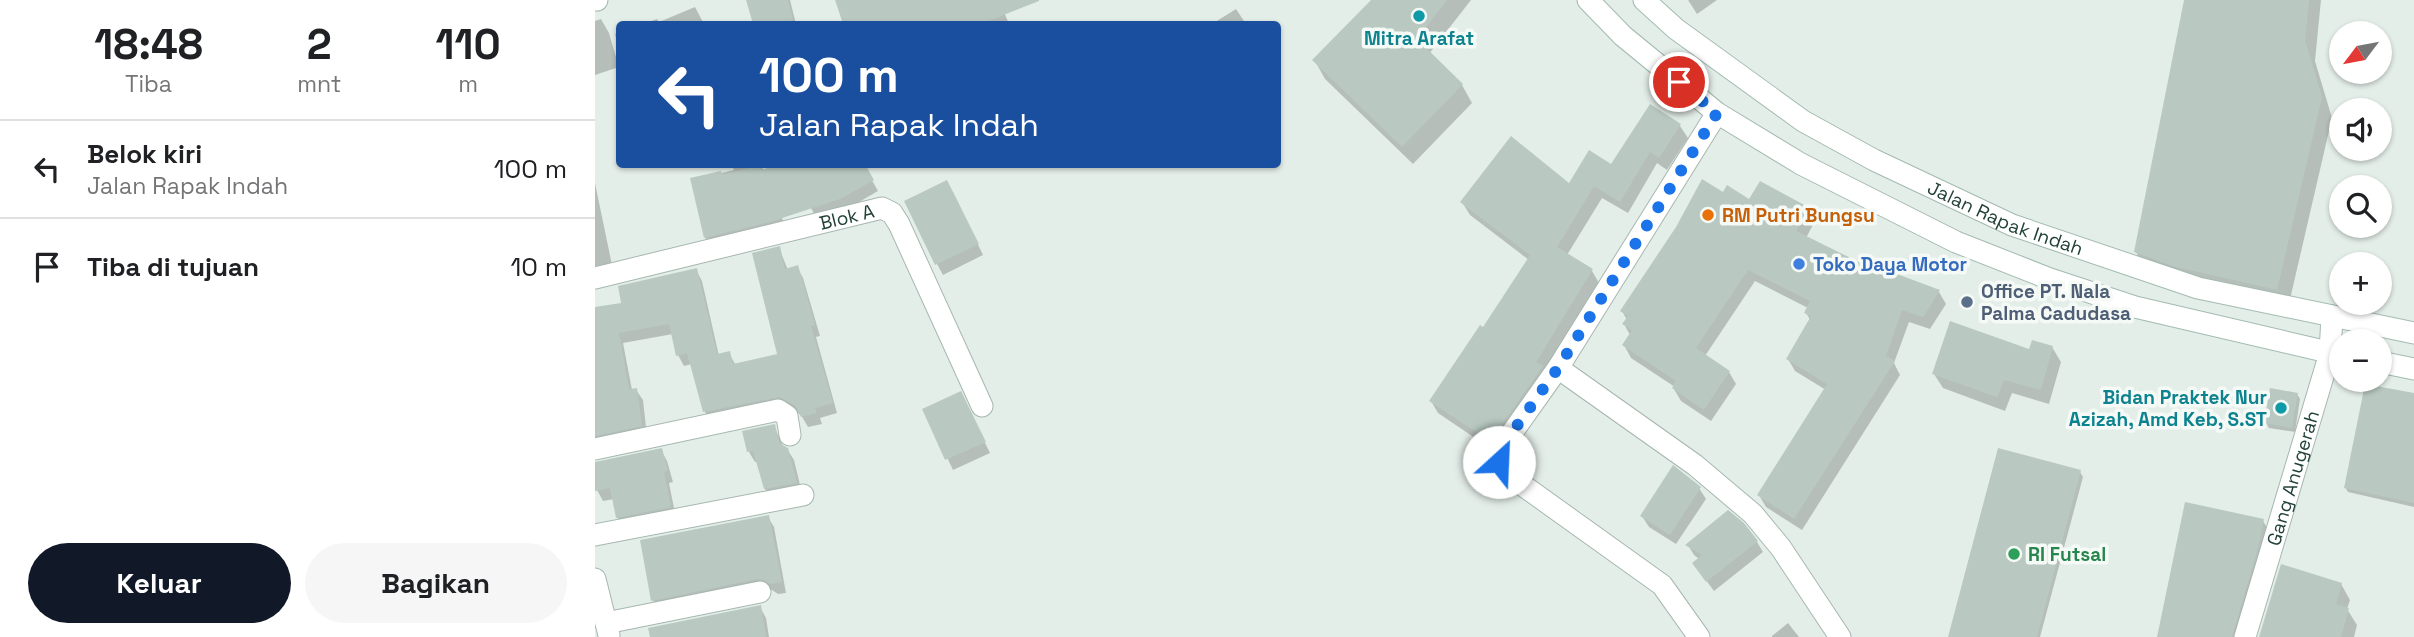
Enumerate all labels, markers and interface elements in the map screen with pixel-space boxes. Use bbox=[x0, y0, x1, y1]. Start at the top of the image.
marker: Mitra Arafat bbox=[1411, 8, 1427, 24]
text: 18:48 bbox=[94, 18, 203, 71]
text: 2 bbox=[307, 18, 332, 71]
text: 110 bbox=[436, 18, 501, 71]
north arrow bbox=[2329, 21, 2392, 84]
map controls bbox=[2329, 21, 2392, 392]
place label: Mitra Arafat bbox=[1364, 26, 1474, 51]
text: 100 m bbox=[759, 44, 899, 106]
icon: left bbox=[644, 49, 735, 140]
pin bbox=[1649, 52, 1709, 112]
icon: arrive bbox=[1660, 63, 1698, 101]
text: Tiba bbox=[125, 69, 172, 99]
text: mnt bbox=[297, 69, 341, 99]
text: m bbox=[458, 69, 478, 99]
button: sound bbox=[2329, 98, 2392, 161]
text: Jalan Rapak Indah bbox=[759, 105, 1039, 145]
text: Belok kiri bbox=[87, 137, 202, 171]
icon: left bbox=[28, 150, 66, 188]
text: 100 m bbox=[494, 152, 567, 186]
text: Jalan Rapak Indah bbox=[87, 171, 288, 201]
street label: Jalan Rapak Indah bbox=[1924, 175, 2086, 261]
button: search bbox=[2329, 175, 2392, 238]
street label: Blok A bbox=[817, 198, 877, 236]
place label: RM Putri Bungsu bbox=[1722, 203, 1875, 228]
marker: RM Putri Bungsu bbox=[1700, 207, 1716, 223]
icon: arrive bbox=[28, 248, 66, 286]
text: Tiba di tujuan bbox=[87, 250, 259, 284]
text: 10 m bbox=[510, 250, 567, 284]
place label: Toko Daya Motor bbox=[1813, 252, 1967, 277]
button: + bbox=[2329, 252, 2392, 315]
marker: Toko Daya Motor bbox=[1791, 256, 1807, 272]
place label: Office PT. Nala Palma Cadudasa bbox=[1981, 279, 2131, 326]
marker: Office PT. Nala Palma Cadudasa bbox=[1959, 294, 1975, 310]
button: − bbox=[2329, 329, 2392, 392]
place label: Bidan Praktek Nur Azizah, Amd Keb, S.ST bbox=[2069, 385, 2267, 432]
marker: Bidan Praktek Nur Azizah, Amd Keb, S.ST bbox=[2273, 400, 2289, 416]
street label: Gang Anugerah bbox=[2261, 407, 2325, 549]
position arrow bbox=[1462, 425, 1536, 499]
place label: RI Futsal bbox=[2028, 542, 2106, 567]
button: Keluar bbox=[28, 543, 291, 623]
button: Bagikan bbox=[305, 543, 567, 623]
marker: RI Futsal bbox=[2006, 546, 2022, 562]

